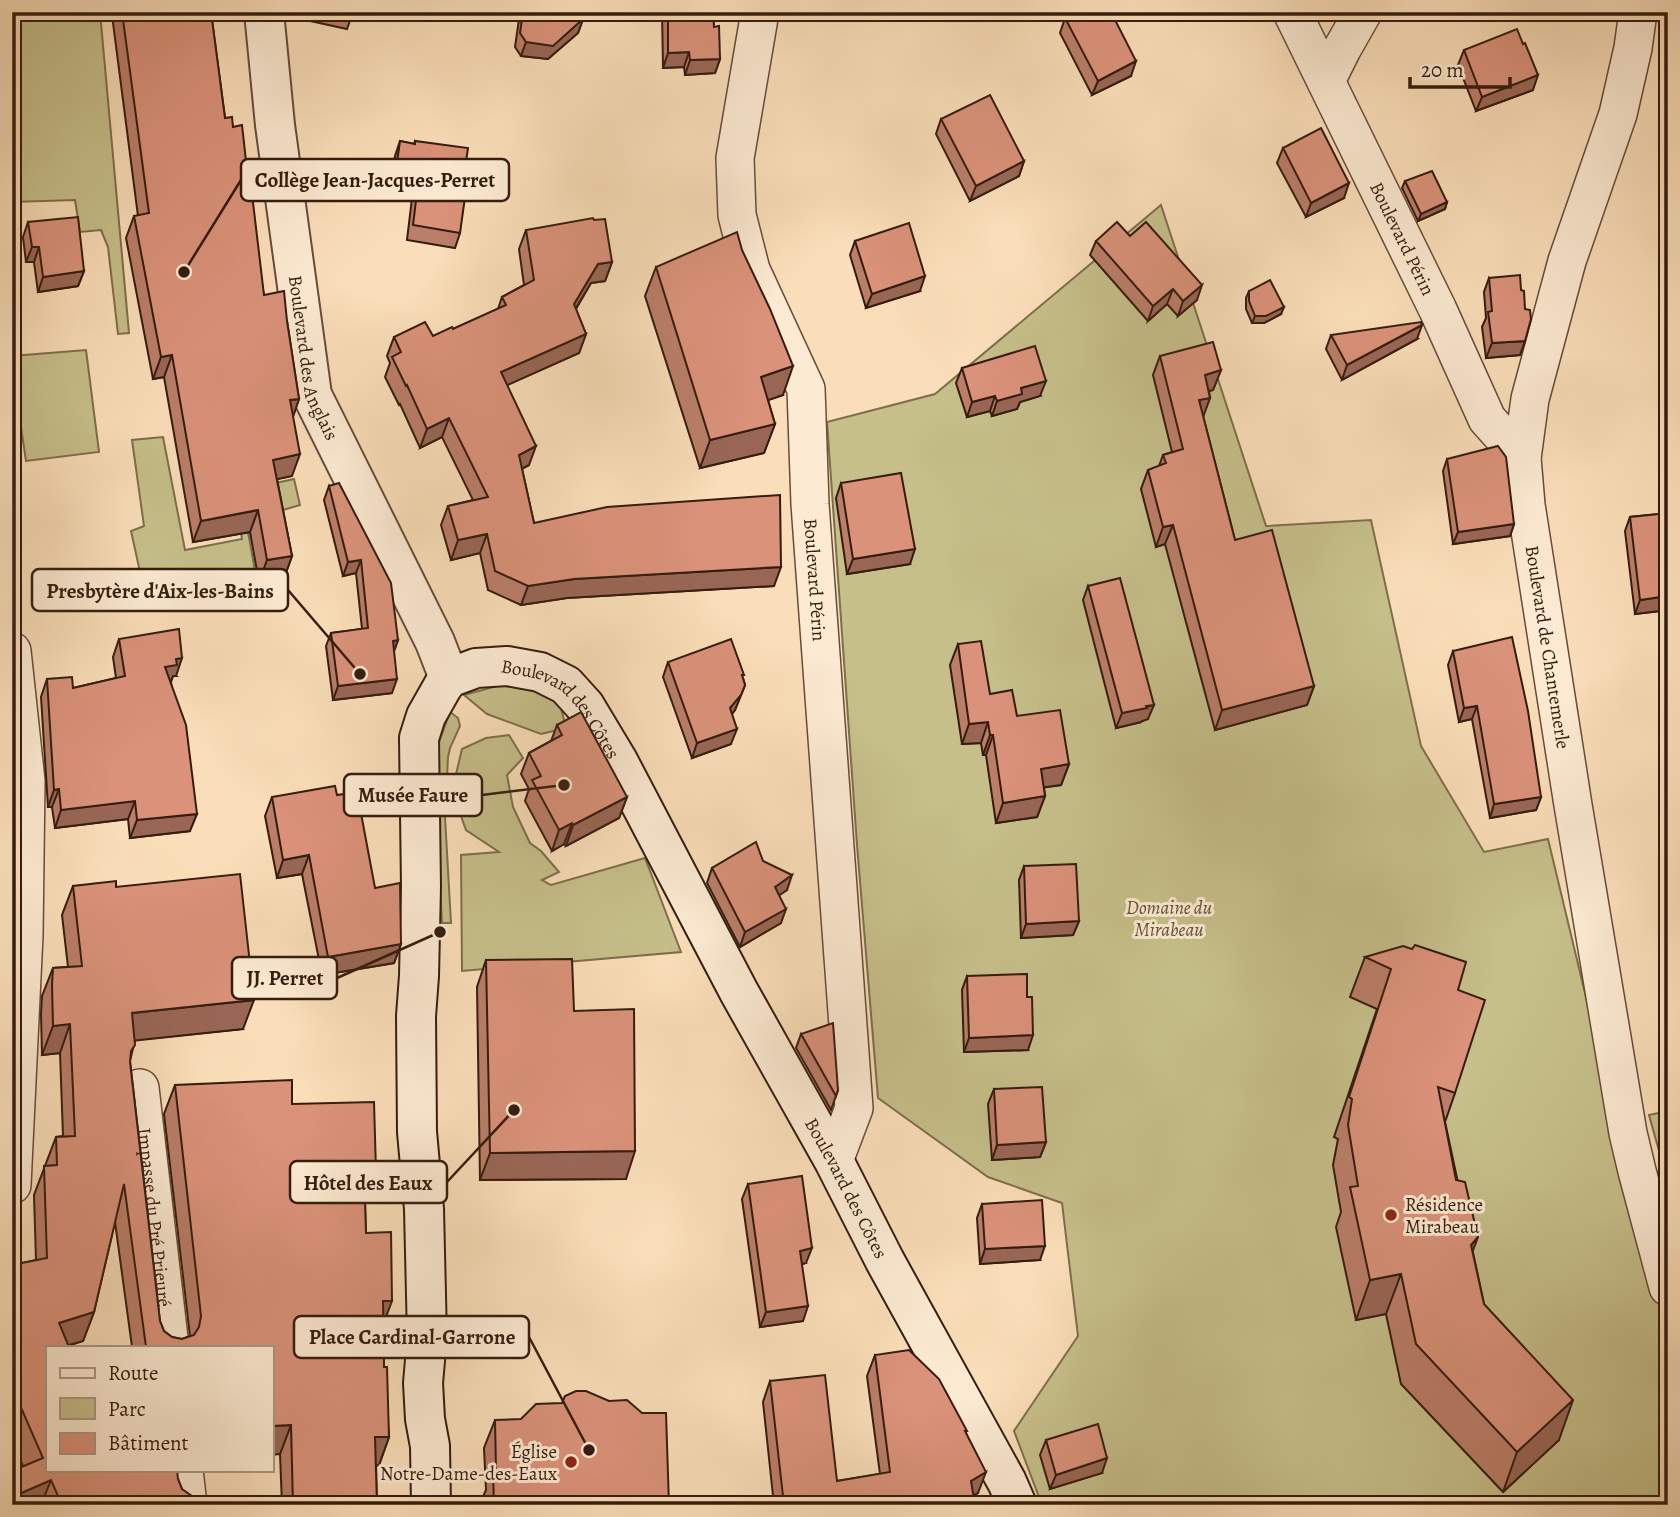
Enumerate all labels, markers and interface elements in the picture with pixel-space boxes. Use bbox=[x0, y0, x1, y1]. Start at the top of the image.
scale bar bbox=[1410, 46, 1510, 90]
text: 20 m bbox=[1421, 56, 1464, 84]
callout: Collège Jean-Jacques-Perret bbox=[241, 159, 509, 201]
text: Collège Jean-Jacques-Perret bbox=[255, 166, 495, 194]
street label: Boulevard Périn bbox=[1363, 178, 1441, 300]
street label: Boulevard des Anglais bbox=[282, 274, 344, 445]
street label: Boulevard Périn bbox=[797, 517, 832, 642]
street label: Boulevard de Chantemerle bbox=[1519, 544, 1576, 751]
callout: Presbytère d'Aix-les-Bains bbox=[32, 569, 288, 611]
text: Presbytère d'Aix-les-Bains bbox=[46, 577, 274, 605]
street label: Boulevard des Côtes bbox=[499, 653, 626, 764]
callout: Musée Faure bbox=[344, 774, 482, 816]
text: Musée Faure bbox=[358, 781, 469, 809]
park label: Domaine du Mirabeau bbox=[1126, 895, 1212, 943]
callout: JJ. Perret bbox=[232, 957, 337, 999]
text: JJ. Perret bbox=[247, 964, 323, 992]
street label: Boulevard des Côtes bbox=[798, 1113, 894, 1263]
street label: Impasse du Pré Prieuré bbox=[131, 1126, 177, 1308]
callout: Hôtel des Eaux bbox=[290, 1161, 447, 1203]
text: Hôtel des Eaux bbox=[303, 1169, 433, 1197]
place label: Résidence Mirabeau bbox=[1405, 1192, 1483, 1240]
marker: Résidence Mirabeau bbox=[1383, 1207, 1399, 1223]
callout: Place Cardinal-Garrone bbox=[294, 1316, 529, 1358]
text: Place Cardinal-Garrone bbox=[309, 1323, 516, 1351]
legend bbox=[46, 1346, 273, 1472]
text: Route bbox=[108, 1359, 158, 1387]
text: Parc bbox=[108, 1395, 146, 1423]
text: Bâtiment bbox=[108, 1429, 189, 1457]
place label: Église Notre-Dame-des-Eaux bbox=[380, 1439, 557, 1487]
marker: Église Notre-Dame-des-Eaux bbox=[563, 1454, 579, 1470]

